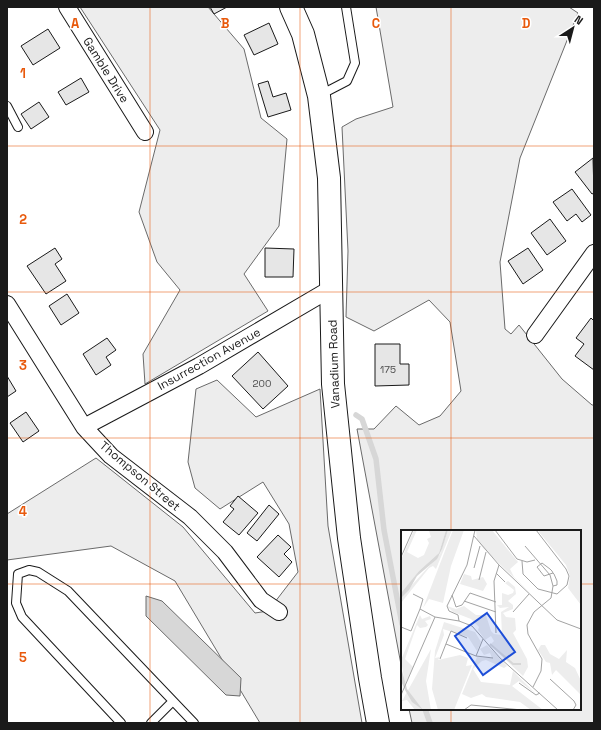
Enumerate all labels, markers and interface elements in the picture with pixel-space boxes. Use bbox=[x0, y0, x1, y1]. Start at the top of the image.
north arrow bbox=[553, 8, 593, 48]
text: N bbox=[572, 12, 586, 28]
text: A bbox=[71, 15, 80, 32]
text: B bbox=[221, 15, 230, 32]
text: C bbox=[372, 15, 380, 32]
text: D bbox=[522, 15, 531, 32]
street label: Gamble Drive bbox=[79, 34, 133, 106]
text: 1 bbox=[20, 65, 26, 82]
text: 2 bbox=[19, 211, 27, 228]
street label: Vanadium Road bbox=[324, 319, 344, 409]
street label: Insurrection Avenue bbox=[155, 324, 263, 394]
text: 3 bbox=[19, 357, 27, 374]
house number: 175 bbox=[380, 363, 396, 376]
house number: 200 bbox=[253, 377, 271, 390]
street label: Thompson Street bbox=[96, 437, 184, 515]
text: 4 bbox=[19, 503, 27, 520]
inset map bbox=[401, 530, 581, 710]
text: 5 bbox=[19, 649, 27, 666]

